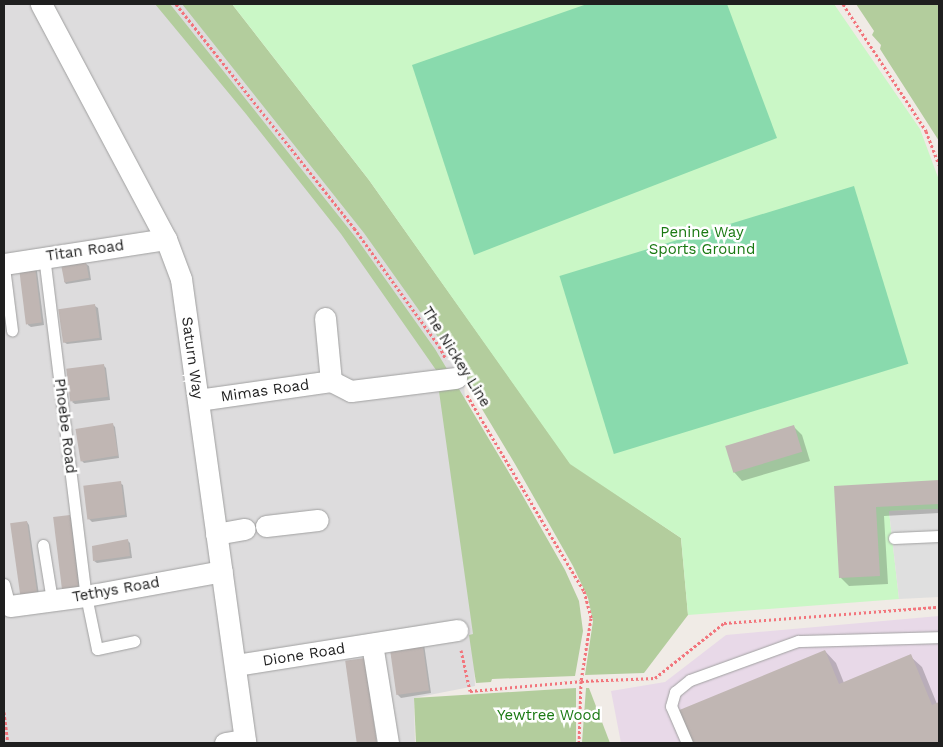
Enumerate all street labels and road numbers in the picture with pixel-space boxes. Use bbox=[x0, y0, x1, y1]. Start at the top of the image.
street label: Titan Road bbox=[45, 237, 125, 265]
street label: The Nickey Line bbox=[418, 303, 494, 411]
street label: Saturn Way bbox=[177, 315, 207, 401]
street label: Mimas Road bbox=[220, 376, 310, 406]
street label: Phoebe Road bbox=[50, 377, 80, 475]
street label: Tethys Road bbox=[71, 573, 161, 607]
street label: Dione Road bbox=[261, 640, 347, 670]

